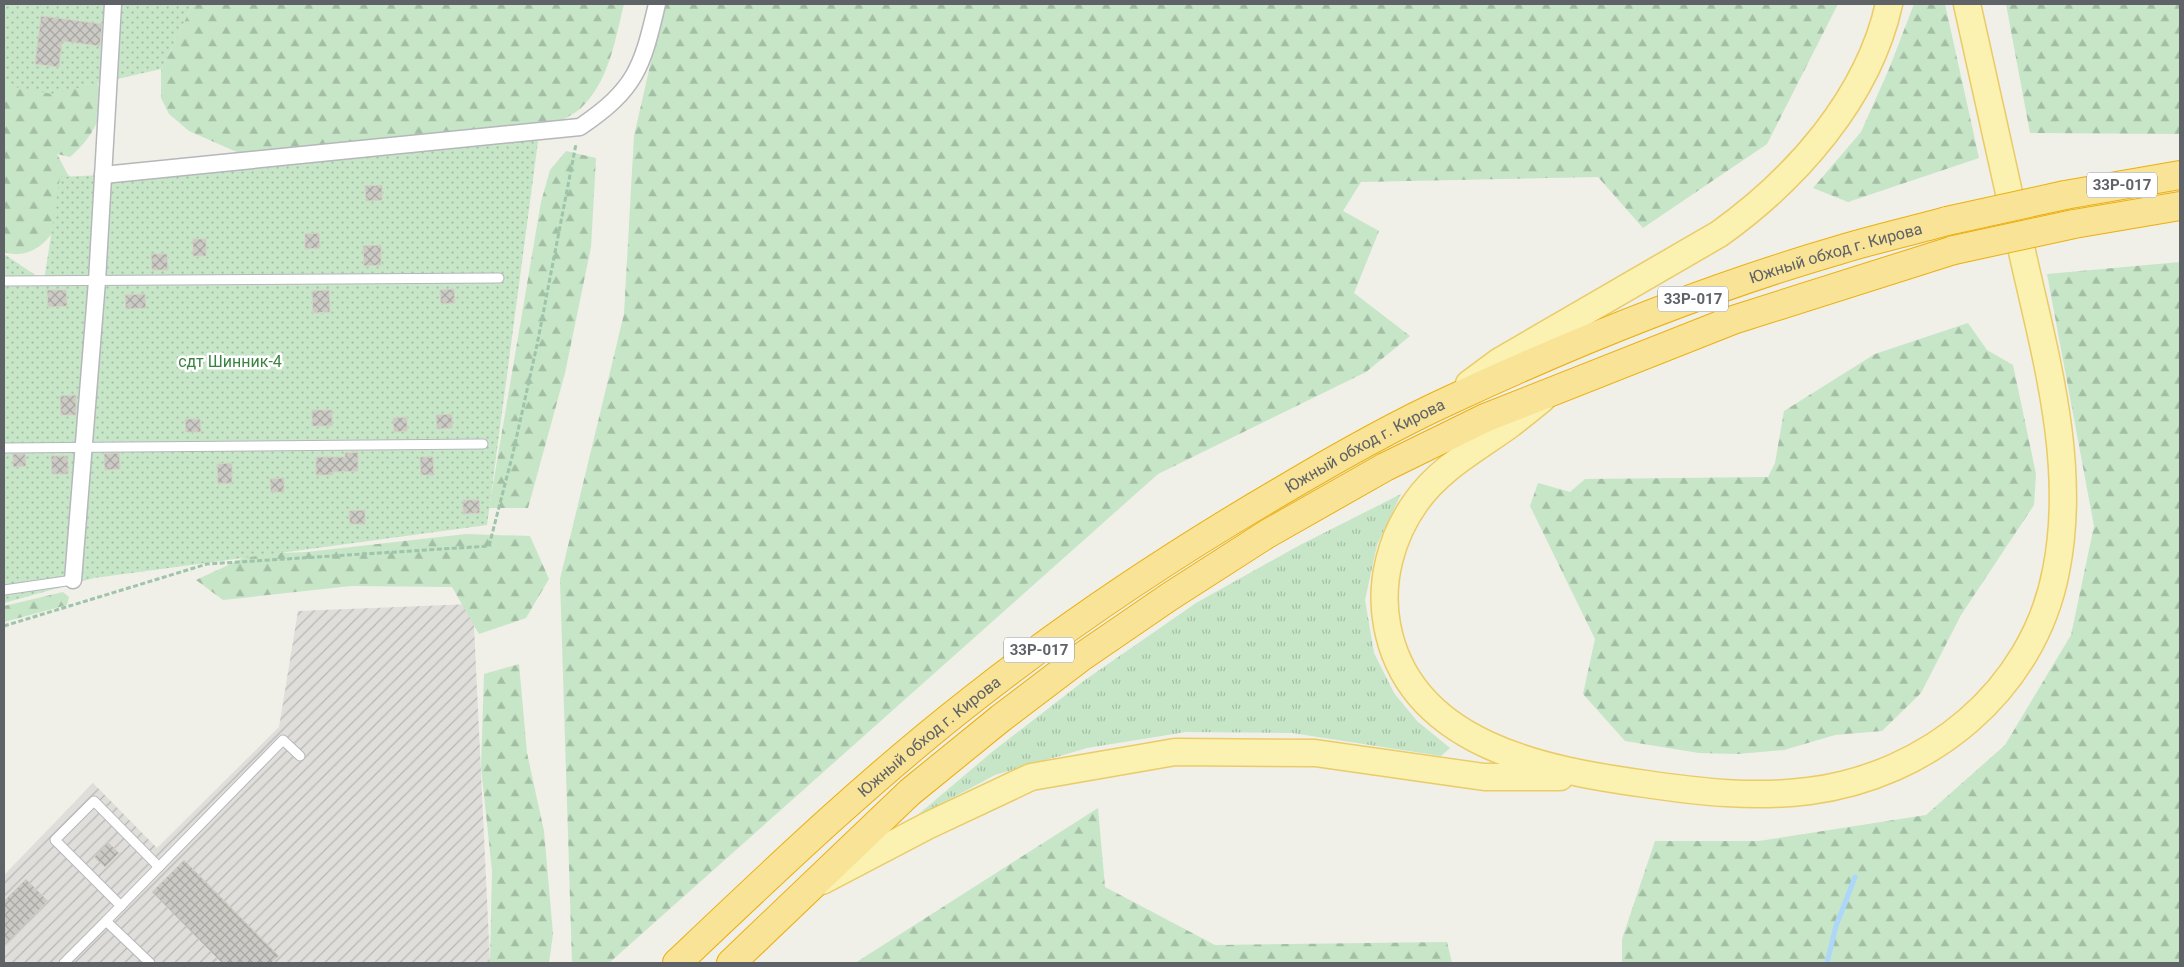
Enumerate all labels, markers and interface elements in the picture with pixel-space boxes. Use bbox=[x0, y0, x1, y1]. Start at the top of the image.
road number: 33Р-017 bbox=[2087, 172, 2157, 198]
street label: Южный обход г. Кирова bbox=[1747, 219, 1924, 287]
road number: 33Р-017 bbox=[1658, 286, 1728, 312]
park label: сдт Шинник-4 bbox=[178, 352, 282, 371]
street label: Южный обход г. Кирова bbox=[1281, 394, 1448, 496]
road number: 33Р-017 bbox=[1004, 638, 1074, 662]
street label: Южный обход г. Кирова bbox=[853, 672, 1004, 801]

